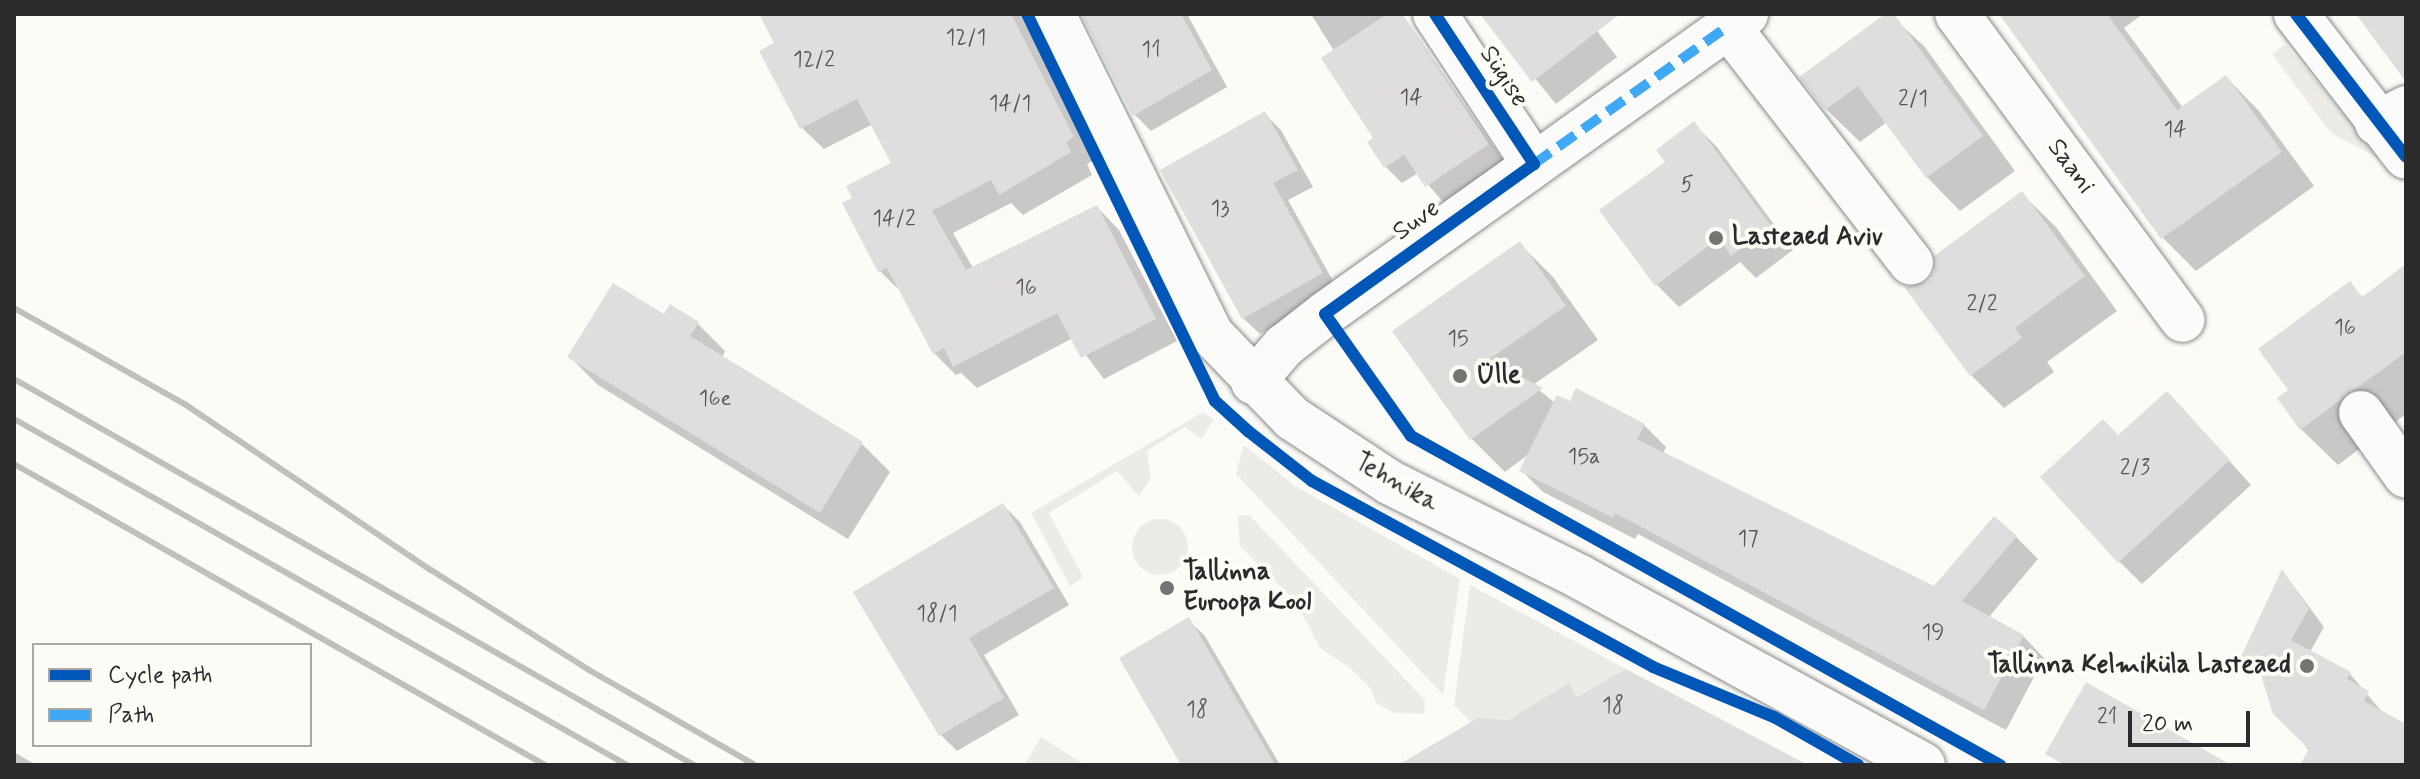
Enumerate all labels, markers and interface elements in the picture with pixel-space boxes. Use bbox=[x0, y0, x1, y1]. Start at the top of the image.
house number: 12/1 bbox=[946, 26, 986, 52]
house number: 11 bbox=[1141, 38, 1161, 64]
street label: Sügise bbox=[1472, 41, 1534, 113]
house number: 12/2 bbox=[793, 48, 835, 74]
house number: 14 bbox=[1399, 86, 1423, 112]
house number: 2/1 bbox=[1898, 87, 1928, 113]
house number: 14/1 bbox=[989, 92, 1031, 118]
house number: 14 bbox=[2163, 118, 2187, 144]
street label: Saani bbox=[2039, 133, 2101, 201]
house number: 5 bbox=[1680, 173, 1694, 199]
street label: Suve bbox=[1387, 194, 1447, 248]
house number: 13 bbox=[1210, 197, 1230, 223]
house number: 14/2 bbox=[872, 207, 916, 233]
place label: Lasteaed Aviv bbox=[1732, 222, 1883, 254]
marker: Lasteaed Aviv bbox=[1707, 229, 1725, 247]
house number: 16 bbox=[1015, 276, 1037, 302]
house number: 2/2 bbox=[1966, 292, 1998, 318]
house number: 16 bbox=[2334, 316, 2356, 342]
house number: 15 bbox=[1447, 327, 1469, 353]
place label: Ülle bbox=[1476, 360, 1521, 392]
marker: Ülle bbox=[1451, 367, 1469, 385]
house number: 16e bbox=[699, 387, 731, 413]
house number: 15a bbox=[1568, 445, 1600, 471]
street label: Tehnika bbox=[1348, 447, 1444, 519]
house number: 2/3 bbox=[2120, 456, 2150, 482]
house number: 17 bbox=[1738, 527, 1758, 553]
place label: Tallinna Euroopa Kool bbox=[1183, 557, 1314, 618]
marker: Tallinna Euroopa Kool bbox=[1158, 579, 1176, 597]
house number: 18/1 bbox=[916, 602, 958, 628]
house number: 19 bbox=[1922, 621, 1944, 647]
legend bbox=[32, 643, 312, 747]
place label: Tallinna Kelmiküla Lasteaed bbox=[1976, 650, 2291, 682]
marker: Tallinna Kelmiküla Lasteaed bbox=[2298, 657, 2316, 675]
text: Cycle path bbox=[108, 660, 213, 691]
house number: 18 bbox=[1602, 694, 1624, 720]
scale bar bbox=[2132, 695, 2254, 745]
house number: 18 bbox=[1186, 698, 1208, 724]
text: Path bbox=[108, 700, 154, 731]
house number: 21 bbox=[2097, 705, 2117, 731]
text: 20 m bbox=[2142, 709, 2193, 740]

